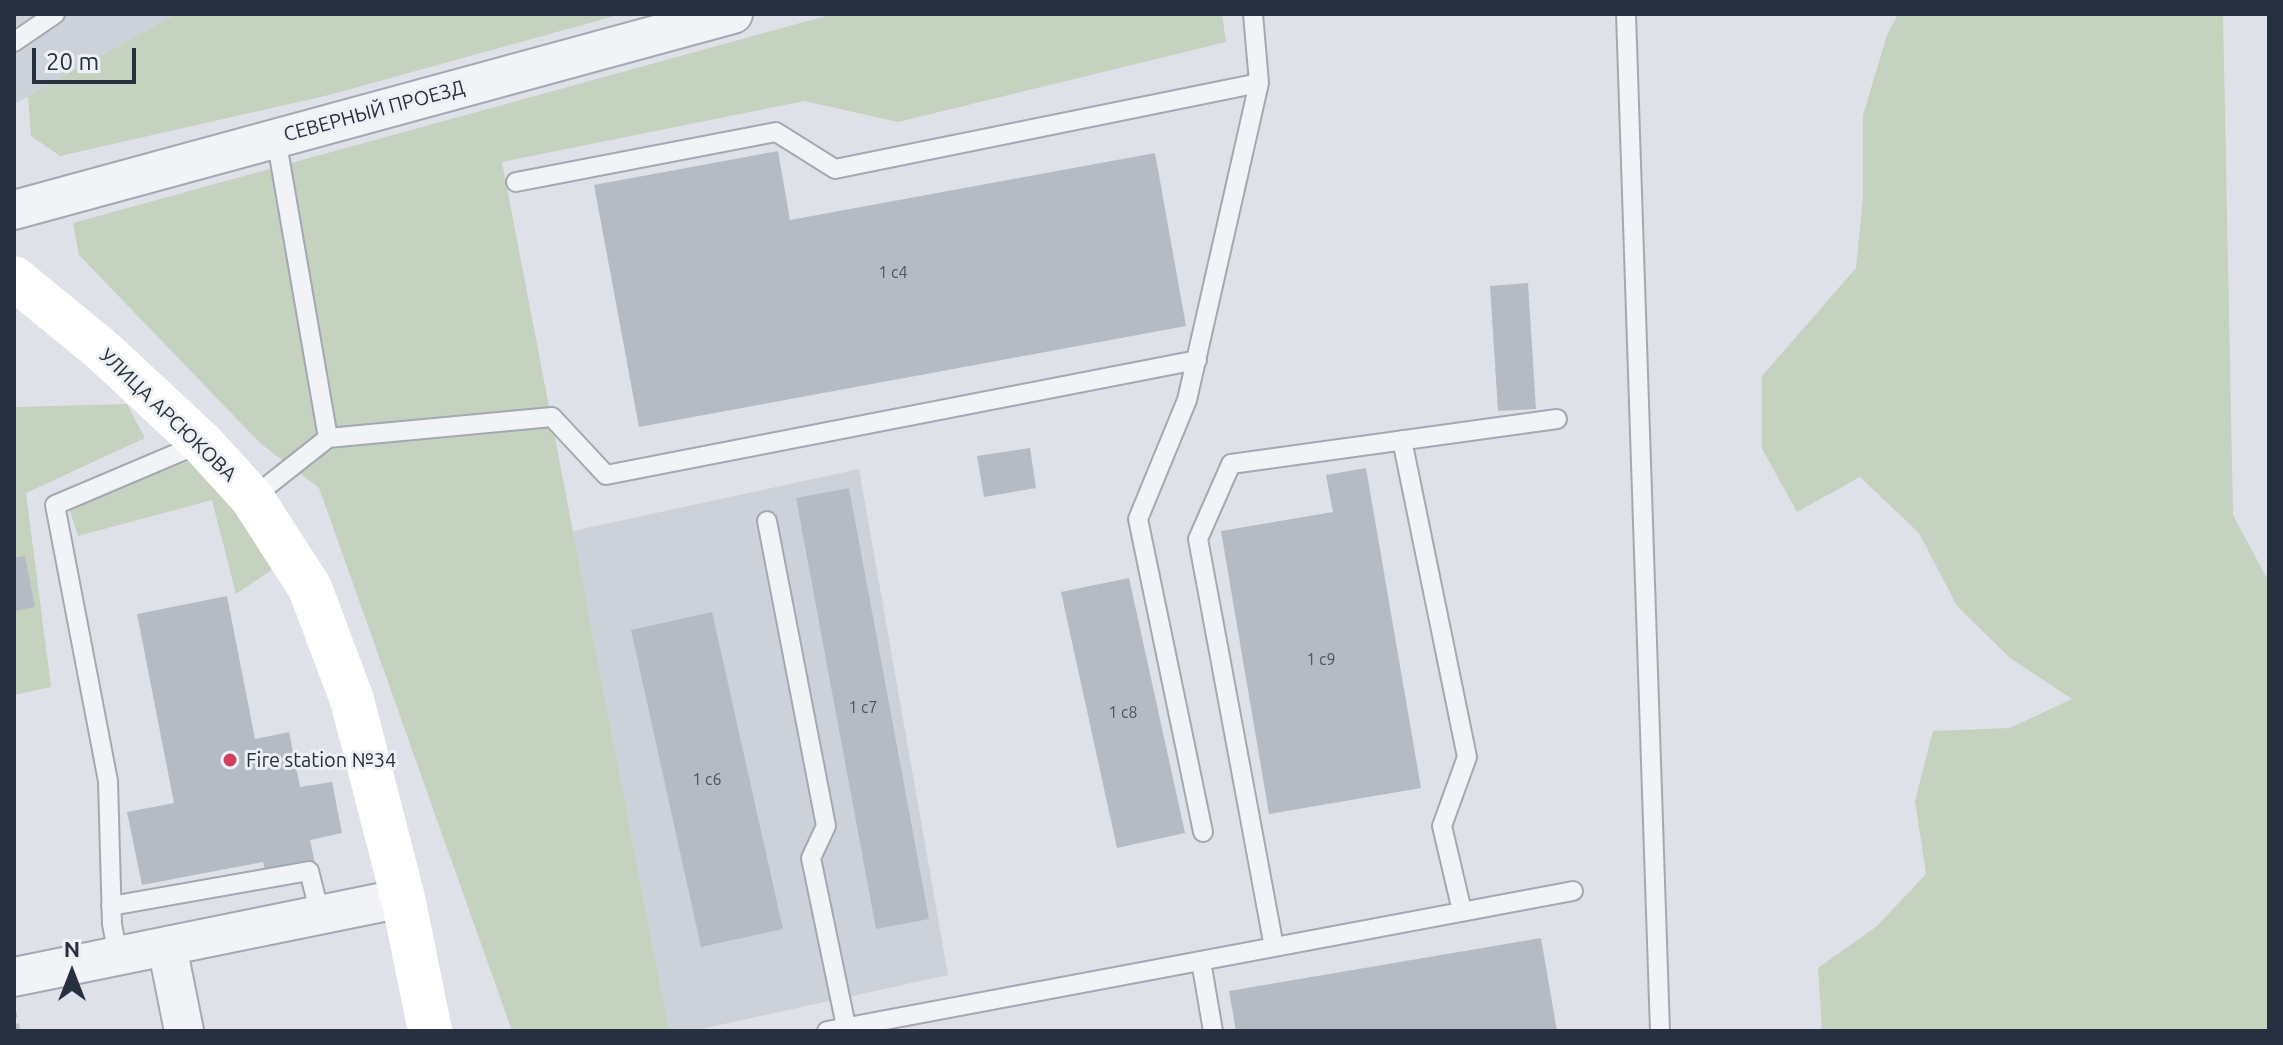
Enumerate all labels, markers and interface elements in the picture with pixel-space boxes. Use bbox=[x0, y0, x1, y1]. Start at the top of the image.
scale bar bbox=[36, 32, 140, 82]
text: 20 m bbox=[46, 48, 99, 75]
street label: СЕВЕРНЫЙ ПРОЕЗД bbox=[281, 75, 467, 147]
house number: 1 с4 bbox=[878, 263, 908, 283]
street label: УЛИЦА АРСЮКОВА bbox=[95, 343, 241, 487]
house number: 1 с9 bbox=[1306, 650, 1336, 670]
house number: 1 с7 bbox=[848, 698, 878, 718]
house number: 1 с8 bbox=[1108, 703, 1138, 723]
place label: Fire station №34 bbox=[246, 748, 396, 772]
marker: Fire station №34 bbox=[221, 751, 239, 769]
house number: 1 с6 bbox=[692, 770, 722, 790]
north arrow bbox=[32, 933, 112, 1013]
text: N bbox=[64, 936, 80, 961]

